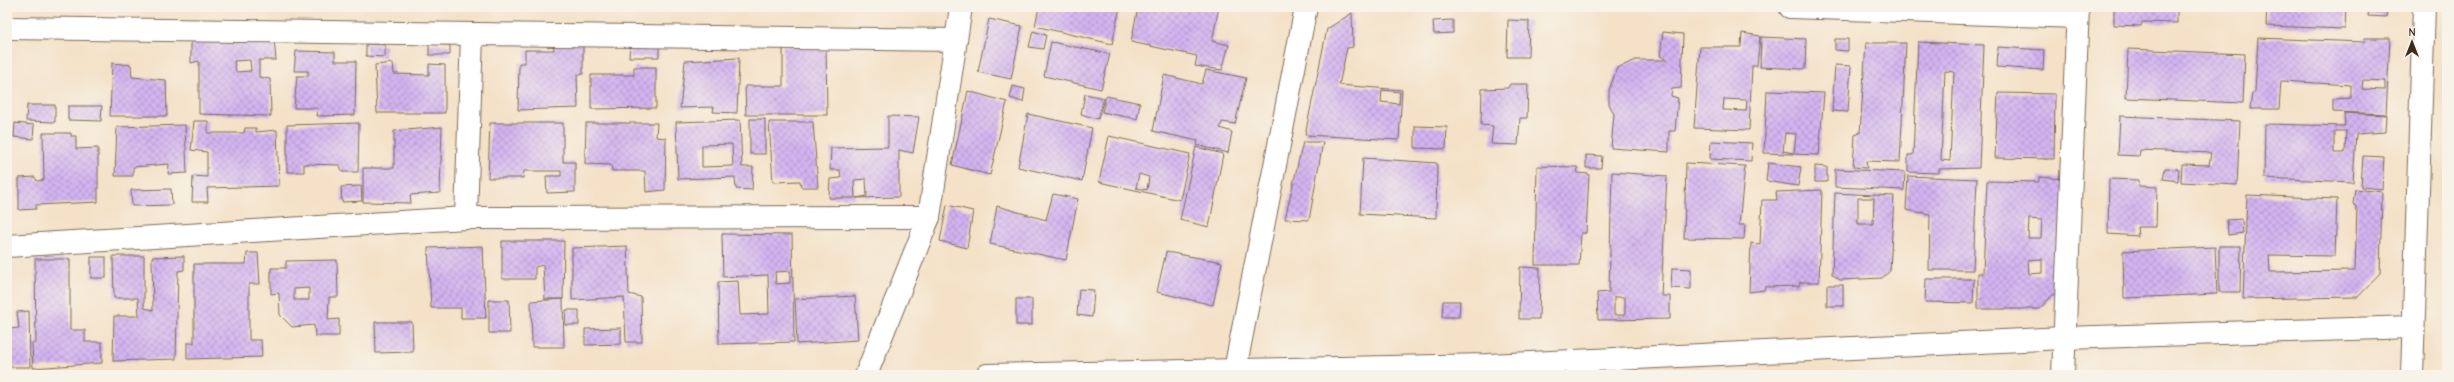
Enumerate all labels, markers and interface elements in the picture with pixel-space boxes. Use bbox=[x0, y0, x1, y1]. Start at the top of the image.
north arrow bbox=[2392, 22, 2432, 62]
text: N bbox=[2408, 26, 2416, 39]

